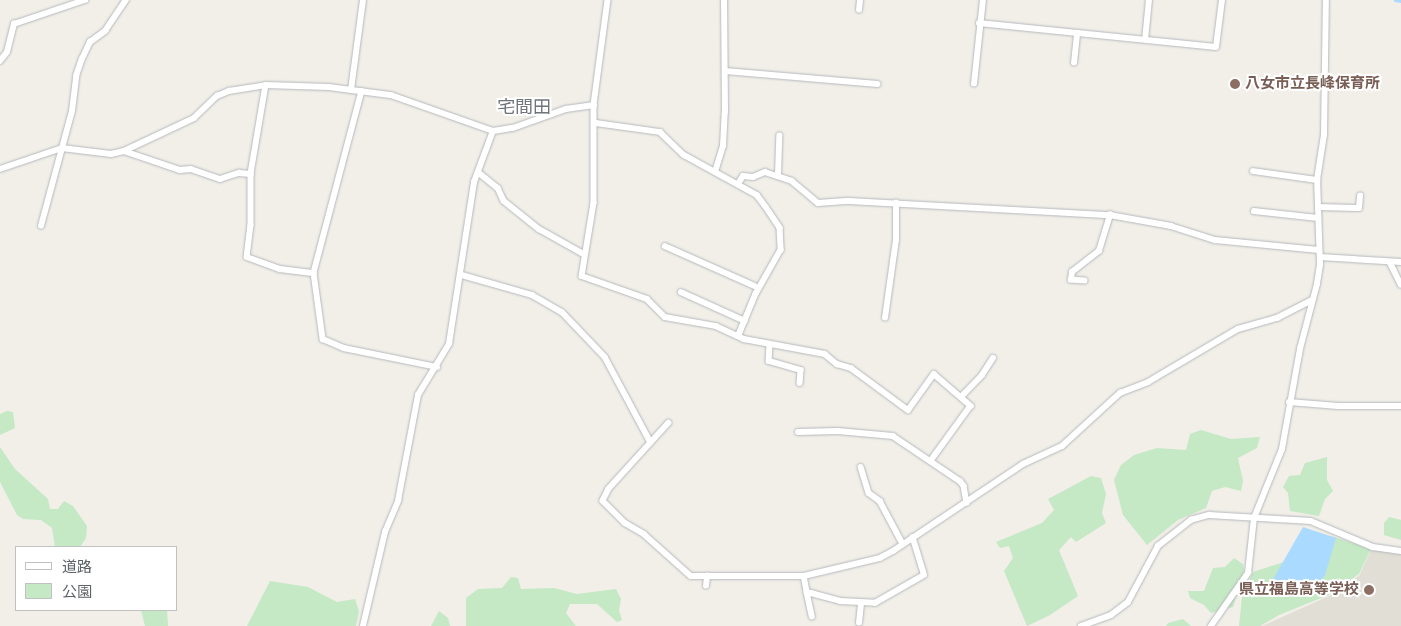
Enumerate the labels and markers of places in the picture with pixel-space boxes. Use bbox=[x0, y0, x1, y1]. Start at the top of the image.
place label: 八女市立長峰保育所 bbox=[1245, 75, 1380, 93]
marker: 八女市立長峰保育所 bbox=[1229, 78, 1241, 90]
place label: 県立福島高等学校 bbox=[1239, 581, 1359, 599]
marker: 県立福島高等学校 bbox=[1363, 584, 1375, 596]

